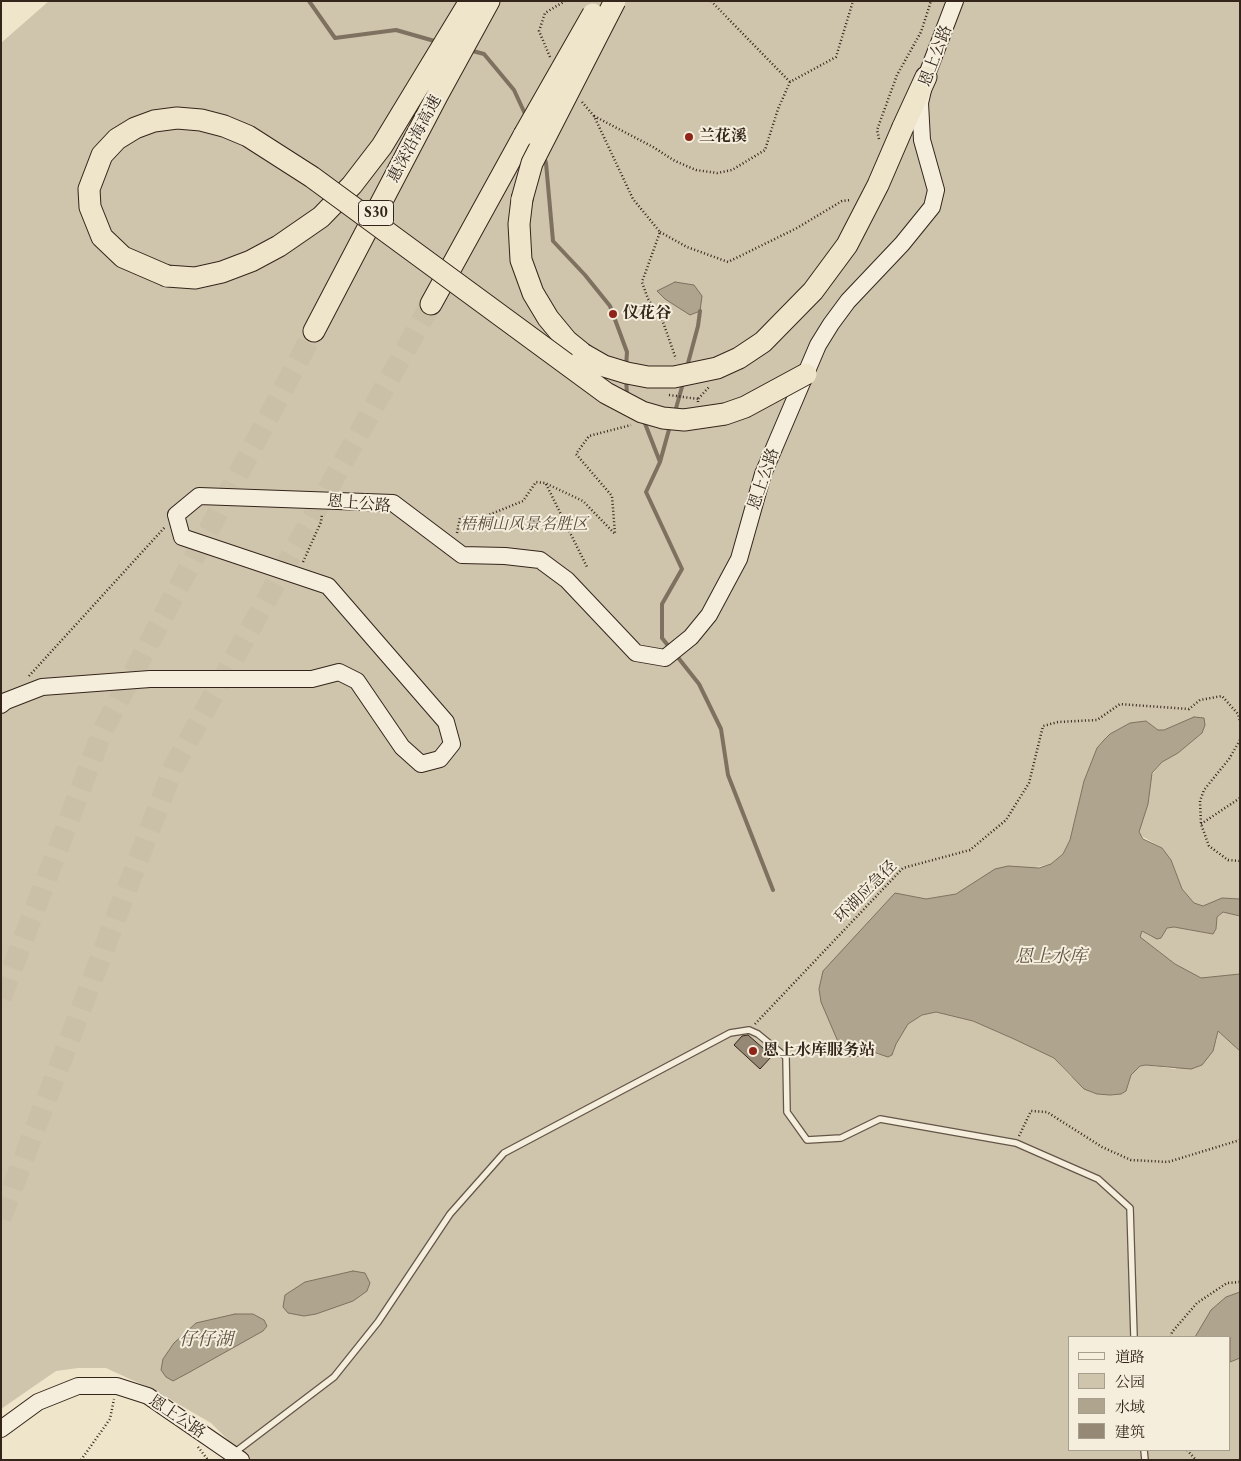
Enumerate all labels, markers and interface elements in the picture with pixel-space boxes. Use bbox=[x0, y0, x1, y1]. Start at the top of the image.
street label: 恩上公路 bbox=[916, 23, 956, 89]
street label: 惠深沿海高速 bbox=[384, 92, 446, 186]
place label: 兰花溪 bbox=[699, 127, 747, 147]
marker: 兰花溪 bbox=[683, 131, 695, 143]
road number: S30 bbox=[358, 200, 394, 226]
place label: 仪花谷 bbox=[623, 304, 671, 324]
marker: 仪花谷 bbox=[607, 308, 619, 320]
street label: 恩上公路 bbox=[745, 446, 783, 512]
street label: 恩上公路 bbox=[326, 492, 392, 516]
park label: 梧桐山风景名胜区 bbox=[460, 515, 588, 535]
street label: 环湖应急径 bbox=[831, 857, 901, 927]
water label: 恩上水库 bbox=[1015, 946, 1087, 968]
place label: 恩上水库服务站 bbox=[763, 1041, 875, 1061]
marker: 恩上水库服务站 bbox=[747, 1045, 759, 1057]
water label: 仔仔湖 bbox=[179, 1329, 233, 1351]
legend bbox=[1068, 1336, 1231, 1451]
text: 道路 bbox=[1115, 1347, 1145, 1366]
text: 公园 bbox=[1115, 1372, 1145, 1391]
street label: 恩上公路 bbox=[145, 1391, 209, 1443]
text: 水域 bbox=[1115, 1397, 1145, 1416]
text: 建筑 bbox=[1115, 1422, 1145, 1441]

